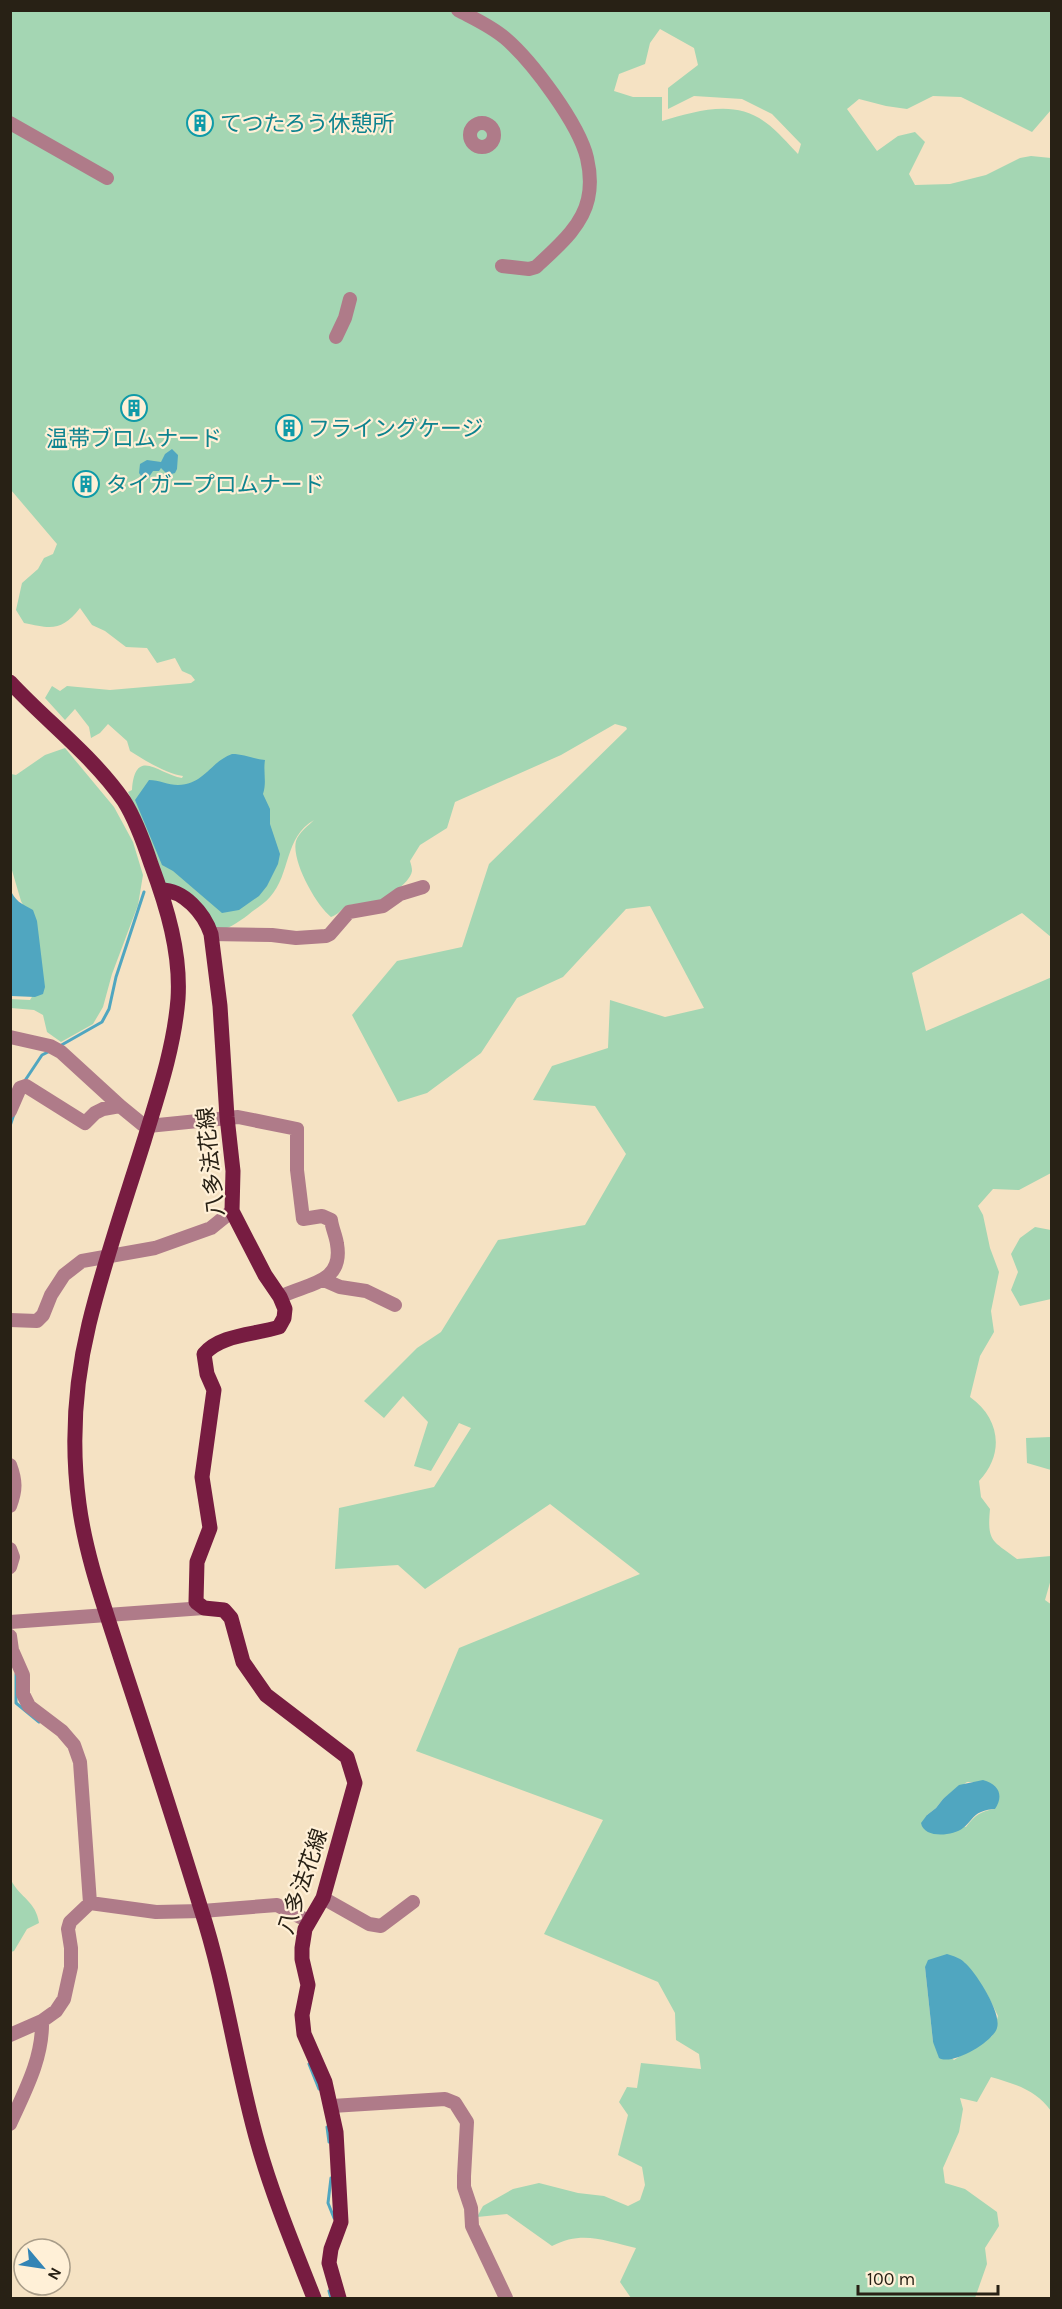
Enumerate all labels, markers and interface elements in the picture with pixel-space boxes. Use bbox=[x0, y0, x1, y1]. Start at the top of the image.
building icon: てつたろう休憩所 bbox=[185, 108, 215, 138]
place label: てつたろう休憩所 bbox=[220, 111, 394, 137]
building icon: 温帯ブロムナード bbox=[119, 393, 149, 423]
building icon: フライングケージ bbox=[274, 413, 304, 443]
place label: フライングケージ bbox=[308, 416, 484, 442]
place label: 温帯ブロムナード bbox=[46, 426, 222, 452]
building icon: タイガープロムナード bbox=[71, 469, 101, 499]
place label: タイガープロムナード bbox=[106, 472, 325, 498]
street label: 八多法花線 bbox=[192, 1106, 230, 1218]
street label: 八多法花線 bbox=[273, 1825, 333, 1938]
north arrow bbox=[12, 2237, 72, 2297]
scale bar bbox=[858, 2258, 998, 2296]
text: N bbox=[44, 2264, 66, 2284]
text: 100 m bbox=[867, 2268, 915, 2290]

